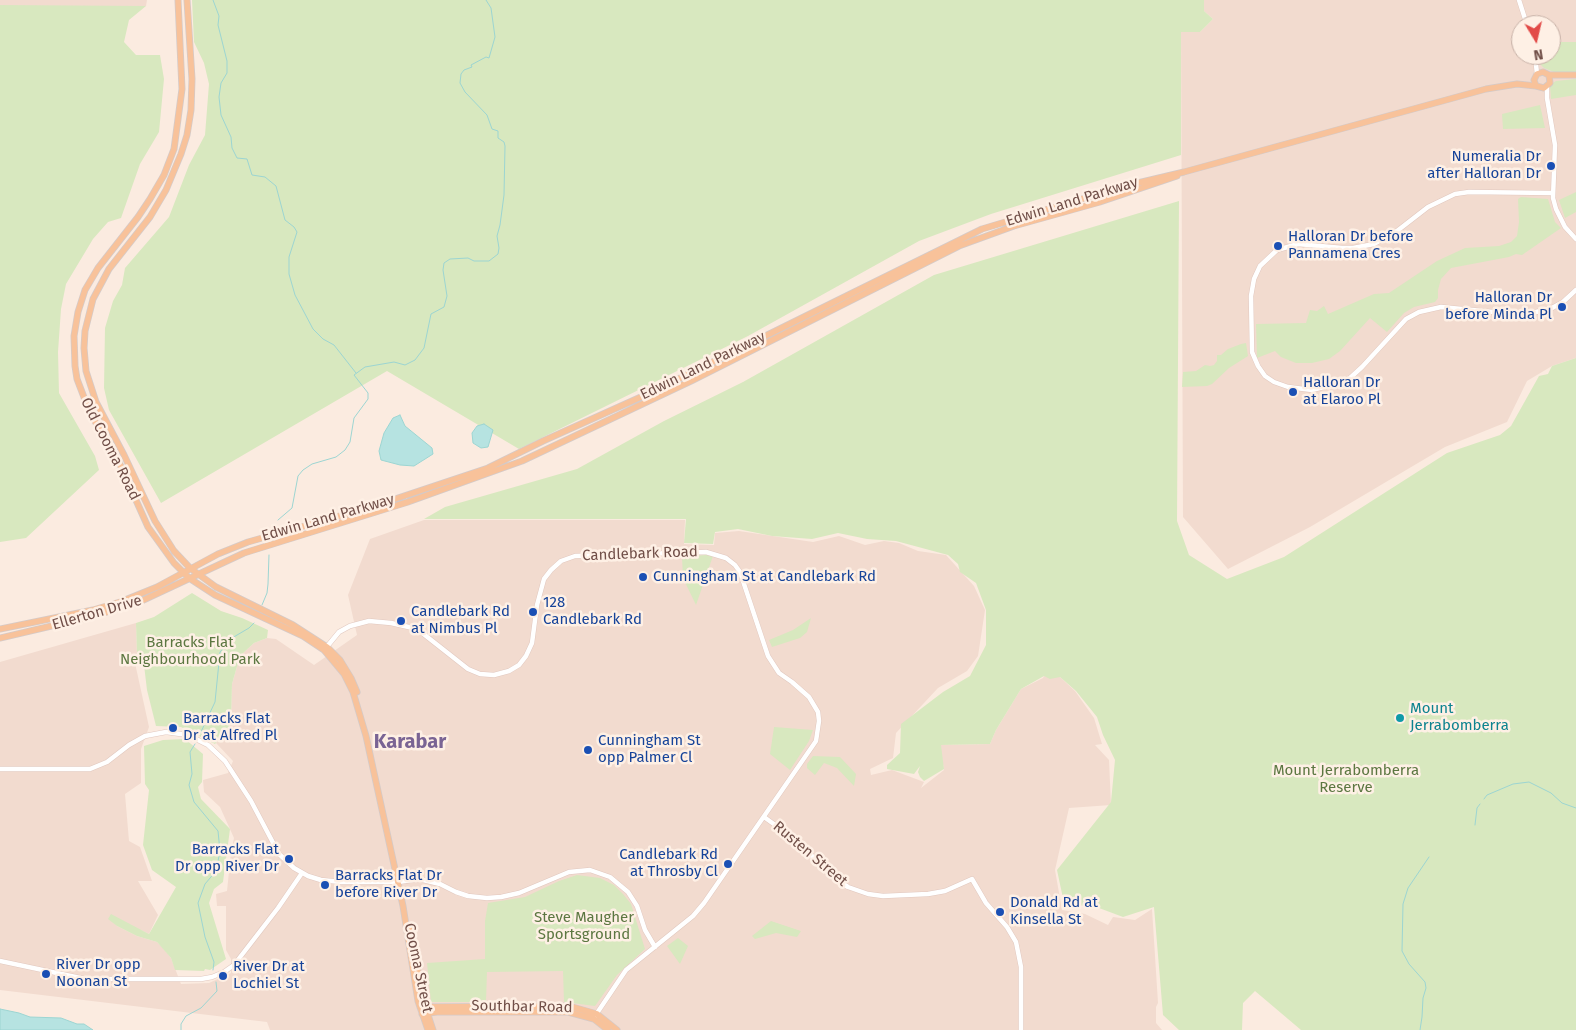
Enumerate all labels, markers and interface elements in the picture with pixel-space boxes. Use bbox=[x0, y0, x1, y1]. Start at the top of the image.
north arrow bbox=[1511, 15, 1561, 65]
text: N bbox=[1532, 45, 1544, 63]
place label: Numeralia Dr after Halloran Dr bbox=[1427, 148, 1541, 183]
marker: Numeralia Dr after Halloran Dr bbox=[1545, 160, 1557, 172]
street label: Edwin Land Parkway bbox=[1004, 173, 1140, 231]
place label: Halloran Dr before Pannamena Cres bbox=[1288, 228, 1414, 263]
marker: Halloran Dr before Pannamena Cres bbox=[1272, 240, 1284, 252]
place label: Halloran Dr before Minda Pl bbox=[1445, 289, 1552, 324]
marker: Halloran Dr before Minda Pl bbox=[1556, 301, 1568, 313]
street label: Edwin Land Parkway bbox=[637, 328, 769, 404]
place label: Halloran Dr at Elaroo Pl bbox=[1303, 374, 1381, 409]
marker: Halloran Dr at Elaroo Pl bbox=[1287, 386, 1299, 398]
street label: Old Cooma Road bbox=[76, 395, 144, 503]
street label: Edwin Land Parkway bbox=[260, 490, 396, 546]
street label: Candlebark Road bbox=[582, 543, 698, 565]
place label: Cunningham St at Candlebark Rd bbox=[653, 568, 876, 586]
marker: Cunningham St at Candlebark Rd bbox=[637, 571, 649, 583]
street label: Ellerton Drive bbox=[50, 592, 144, 634]
place label: 128 Candlebark Rd bbox=[543, 594, 642, 629]
place label: Candlebark Rd at Nimbus Pl bbox=[411, 603, 510, 638]
marker: 128 Candlebark Rd bbox=[527, 606, 539, 618]
marker: Candlebark Rd at Nimbus Pl bbox=[395, 615, 407, 627]
park label: Barracks Flat Neighbourhood Park bbox=[120, 634, 260, 669]
place label: Mount Jerrabomberra bbox=[1410, 700, 1509, 735]
place label: Barracks Flat Dr at Alfred Pl bbox=[183, 710, 277, 745]
marker: Mount Jerrabomberra bbox=[1394, 712, 1406, 724]
marker: Barracks Flat Dr at Alfred Pl bbox=[167, 722, 179, 734]
district label: Karabar bbox=[374, 730, 446, 754]
place label: Cunningham St opp Palmer Cl bbox=[598, 732, 701, 767]
marker: Cunningham St opp Palmer Cl bbox=[582, 744, 594, 756]
park label: Mount Jerrabomberra Reserve bbox=[1273, 762, 1419, 797]
street label: Rusten Street bbox=[769, 818, 851, 890]
place label: Barracks Flat Dr opp River Dr bbox=[175, 841, 279, 876]
place label: Candlebark Rd at Throsby Cl bbox=[619, 846, 718, 881]
marker: Barracks Flat Dr opp River Dr bbox=[283, 853, 295, 865]
marker: Candlebark Rd at Throsby Cl bbox=[722, 858, 734, 870]
place label: Barracks Flat Dr before River Dr bbox=[335, 867, 442, 902]
marker: Barracks Flat Dr before River Dr bbox=[319, 879, 331, 891]
place label: Donald Rd at Kinsella St bbox=[1010, 894, 1098, 929]
marker: Donald Rd at Kinsella St bbox=[994, 906, 1006, 918]
park label: Steve Maugher Sportsground bbox=[534, 909, 634, 944]
street label: Cooma Street bbox=[400, 921, 436, 1015]
place label: River Dr opp Noonan St bbox=[56, 956, 141, 991]
place label: River Dr at Lochiel St bbox=[233, 958, 305, 993]
marker: River Dr opp Noonan St bbox=[40, 968, 52, 980]
marker: River Dr at Lochiel St bbox=[217, 970, 229, 982]
street label: Southbar Road bbox=[471, 997, 573, 1017]

